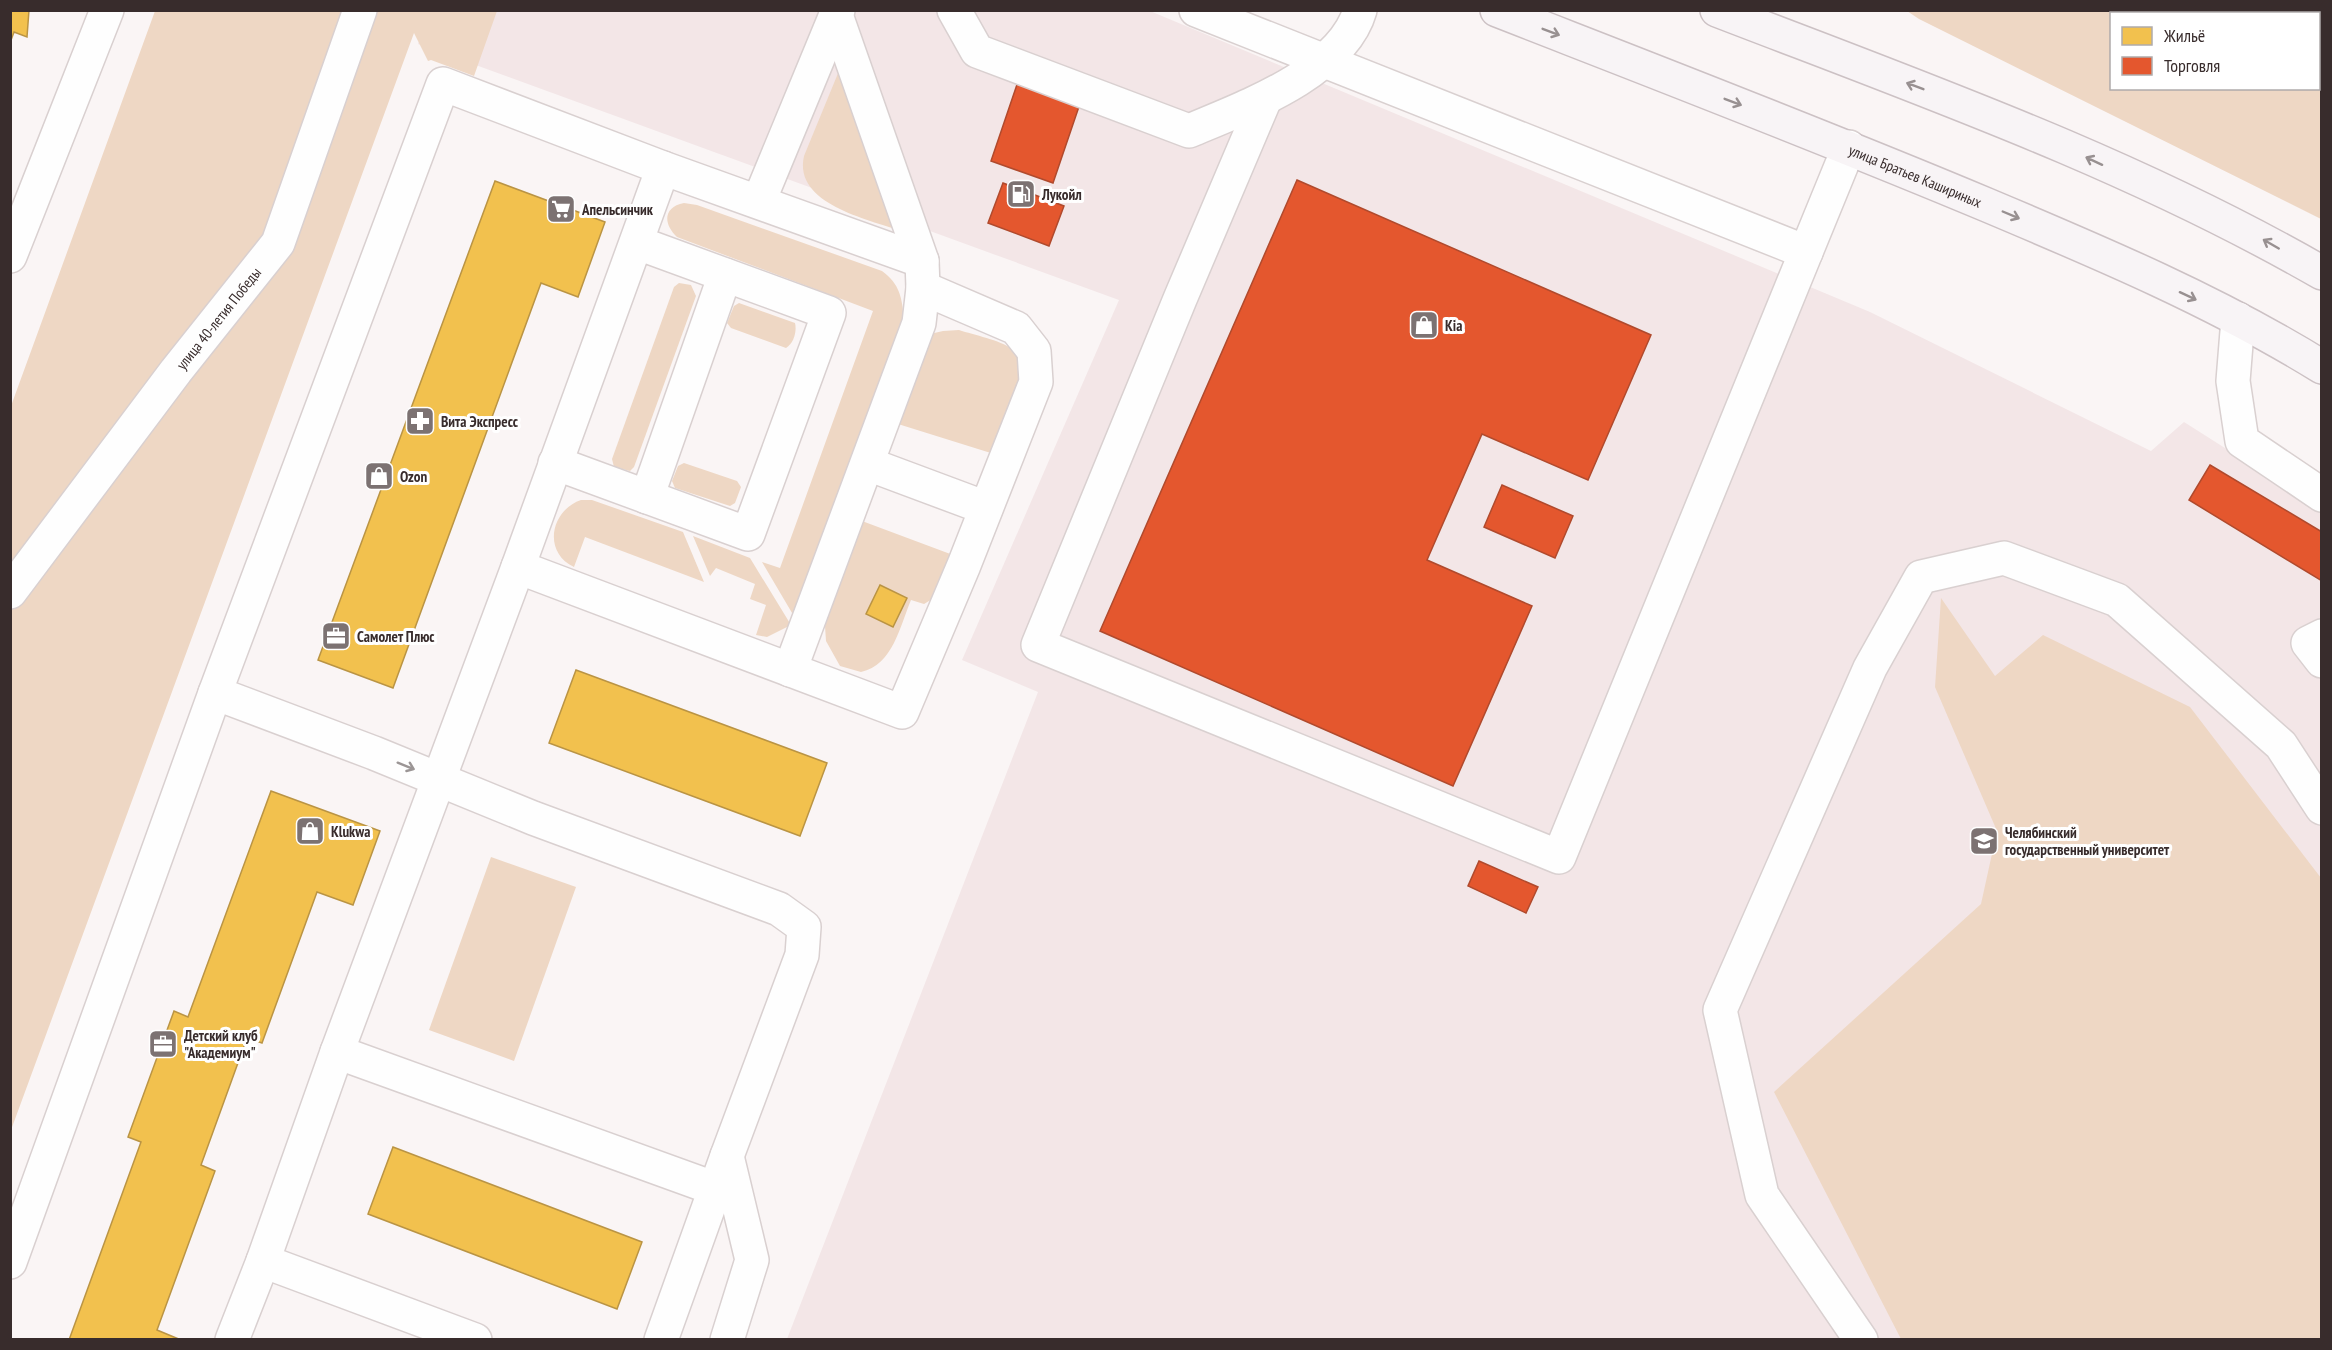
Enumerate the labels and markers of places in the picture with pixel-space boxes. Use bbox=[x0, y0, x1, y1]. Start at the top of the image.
fuel station icon: Лукойл bbox=[1005, 178, 1037, 210]
place label: Лукойл bbox=[1041, 185, 1082, 204]
supermarket icon: Апельсинчик bbox=[545, 193, 577, 225]
place label: Апельсинчик bbox=[581, 200, 654, 219]
shop icon: Kia bbox=[1408, 309, 1440, 341]
place label: Kia bbox=[1445, 316, 1462, 335]
pharmacy icon: Вита Экспресс bbox=[404, 405, 436, 437]
place label: Вита Экспресс bbox=[441, 412, 519, 431]
shop icon: Ozon bbox=[363, 460, 395, 492]
place label: Ozon bbox=[400, 467, 427, 486]
office icon: Самолет Плюс bbox=[320, 620, 352, 652]
place label: Самолет Плюс bbox=[357, 627, 435, 646]
shop icon: Klukwa bbox=[294, 815, 326, 847]
place label: Klukwa bbox=[331, 822, 370, 841]
place label: Челябинский государственный университет bbox=[2005, 823, 2170, 859]
school or university icon: Челябинский государственный университет bbox=[1968, 825, 2000, 857]
place label: Детский клуб "Академиум" bbox=[184, 1026, 258, 1062]
office icon: Детский клуб "Академиум" bbox=[147, 1028, 179, 1060]

